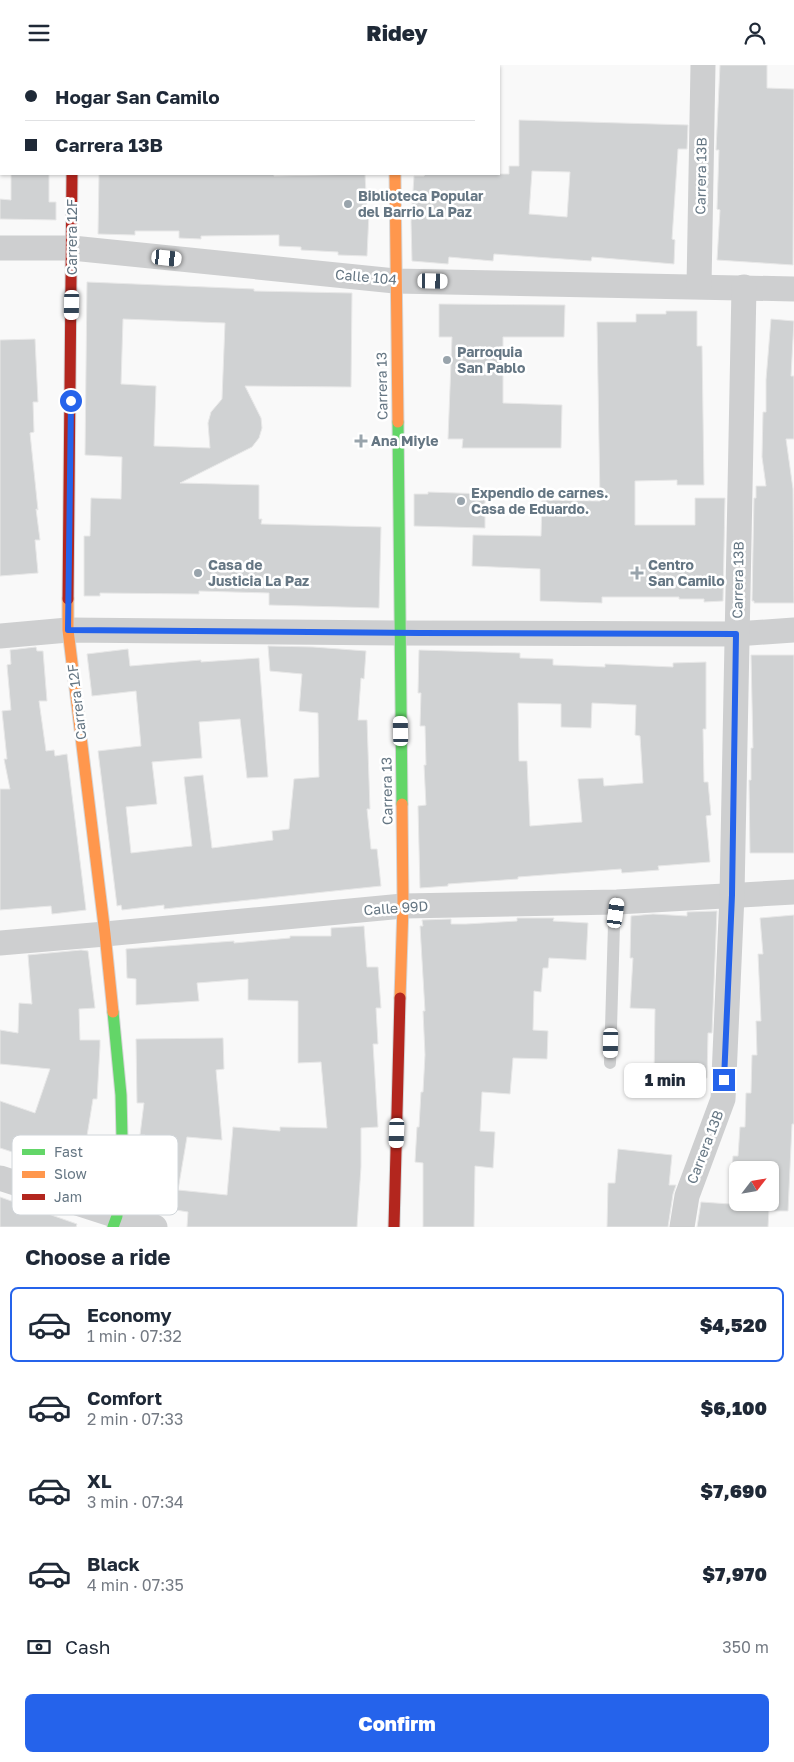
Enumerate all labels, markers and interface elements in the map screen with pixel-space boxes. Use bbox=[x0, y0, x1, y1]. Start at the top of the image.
icon: menu bbox=[25, 19, 53, 47]
text: Ridey bbox=[366, 19, 428, 46]
icon: person bbox=[741, 19, 769, 47]
text: Hogar San Camilo bbox=[55, 85, 220, 108]
text: Carrera 13B bbox=[55, 133, 163, 156]
street label: Carrera 13B bbox=[691, 137, 710, 215]
place label: Biblioteca Popular del Barrio La Paz bbox=[358, 187, 484, 220]
marker: Biblioteca Popular del Barrio La Paz bbox=[342, 198, 354, 210]
street label: Carrera 12F bbox=[63, 199, 80, 275]
car bbox=[151, 249, 182, 267]
street label: Calle 104 bbox=[334, 265, 398, 288]
car bbox=[417, 273, 448, 289]
car bbox=[64, 290, 79, 320]
place label: Parroquia San Pablo bbox=[457, 343, 525, 376]
street label: Carrera 13 bbox=[372, 352, 391, 420]
marker: Parroquia San Pablo bbox=[441, 354, 453, 366]
route start bbox=[60, 390, 82, 412]
place label: Ana Miyle bbox=[371, 432, 439, 449]
marker: Ana Miyle bbox=[355, 435, 367, 447]
place label: Expendio de carnes. Casa de Eduardo. bbox=[471, 484, 609, 517]
marker: Expendio de carnes. Casa de Eduardo. bbox=[455, 495, 467, 507]
street label: Carrera 13B bbox=[728, 541, 747, 619]
place label: Casa de Justicia La Paz bbox=[208, 556, 309, 589]
place label: Centro San Camilo bbox=[648, 556, 725, 589]
marker: Centro San Camilo bbox=[630, 566, 644, 580]
marker: Casa de Justicia La Paz bbox=[192, 567, 204, 579]
street label: Carrera 12F bbox=[63, 663, 90, 741]
car bbox=[393, 716, 408, 746]
street label: Carrera 13 bbox=[377, 757, 396, 825]
street label: Calle 99D bbox=[363, 897, 429, 918]
car bbox=[606, 897, 625, 929]
car bbox=[603, 1028, 618, 1058]
callout: 1 min bbox=[624, 1063, 706, 1097]
route end bbox=[713, 1069, 735, 1091]
text: 1 min bbox=[645, 1070, 685, 1090]
street label: Carrera 13B bbox=[683, 1108, 726, 1186]
car bbox=[388, 1118, 405, 1148]
legend bbox=[12, 1135, 178, 1215]
text: Fast bbox=[54, 1143, 83, 1160]
north arrow bbox=[729, 1161, 779, 1211]
map controls bbox=[729, 1161, 779, 1211]
text: Slow bbox=[54, 1165, 87, 1182]
text: Jam bbox=[54, 1188, 82, 1205]
text: Choose a ride bbox=[25, 1243, 171, 1270]
icon: car bbox=[27, 1302, 72, 1347]
text: Economy bbox=[87, 1303, 172, 1326]
text: $4,520 bbox=[700, 1313, 767, 1336]
text: 1 min · 07:32 bbox=[87, 1326, 182, 1346]
icon: car bbox=[27, 1385, 72, 1430]
text: Comfort bbox=[87, 1386, 162, 1409]
text: $6,100 bbox=[701, 1396, 767, 1419]
text: 2 min · 07:33 bbox=[87, 1409, 183, 1429]
icon: car bbox=[27, 1468, 72, 1513]
text: XL bbox=[87, 1469, 112, 1492]
text: $7,690 bbox=[700, 1479, 767, 1502]
text: 3 min · 07:34 bbox=[87, 1492, 184, 1512]
icon: car bbox=[27, 1551, 72, 1596]
text: Black bbox=[87, 1552, 140, 1575]
text: $7,970 bbox=[702, 1562, 767, 1585]
text: 4 min · 07:35 bbox=[87, 1575, 184, 1595]
icon: cash bbox=[25, 1633, 53, 1661]
text: Cash bbox=[65, 1635, 110, 1658]
text: 350 m bbox=[722, 1637, 769, 1657]
button: Confirm bbox=[25, 1694, 769, 1752]

